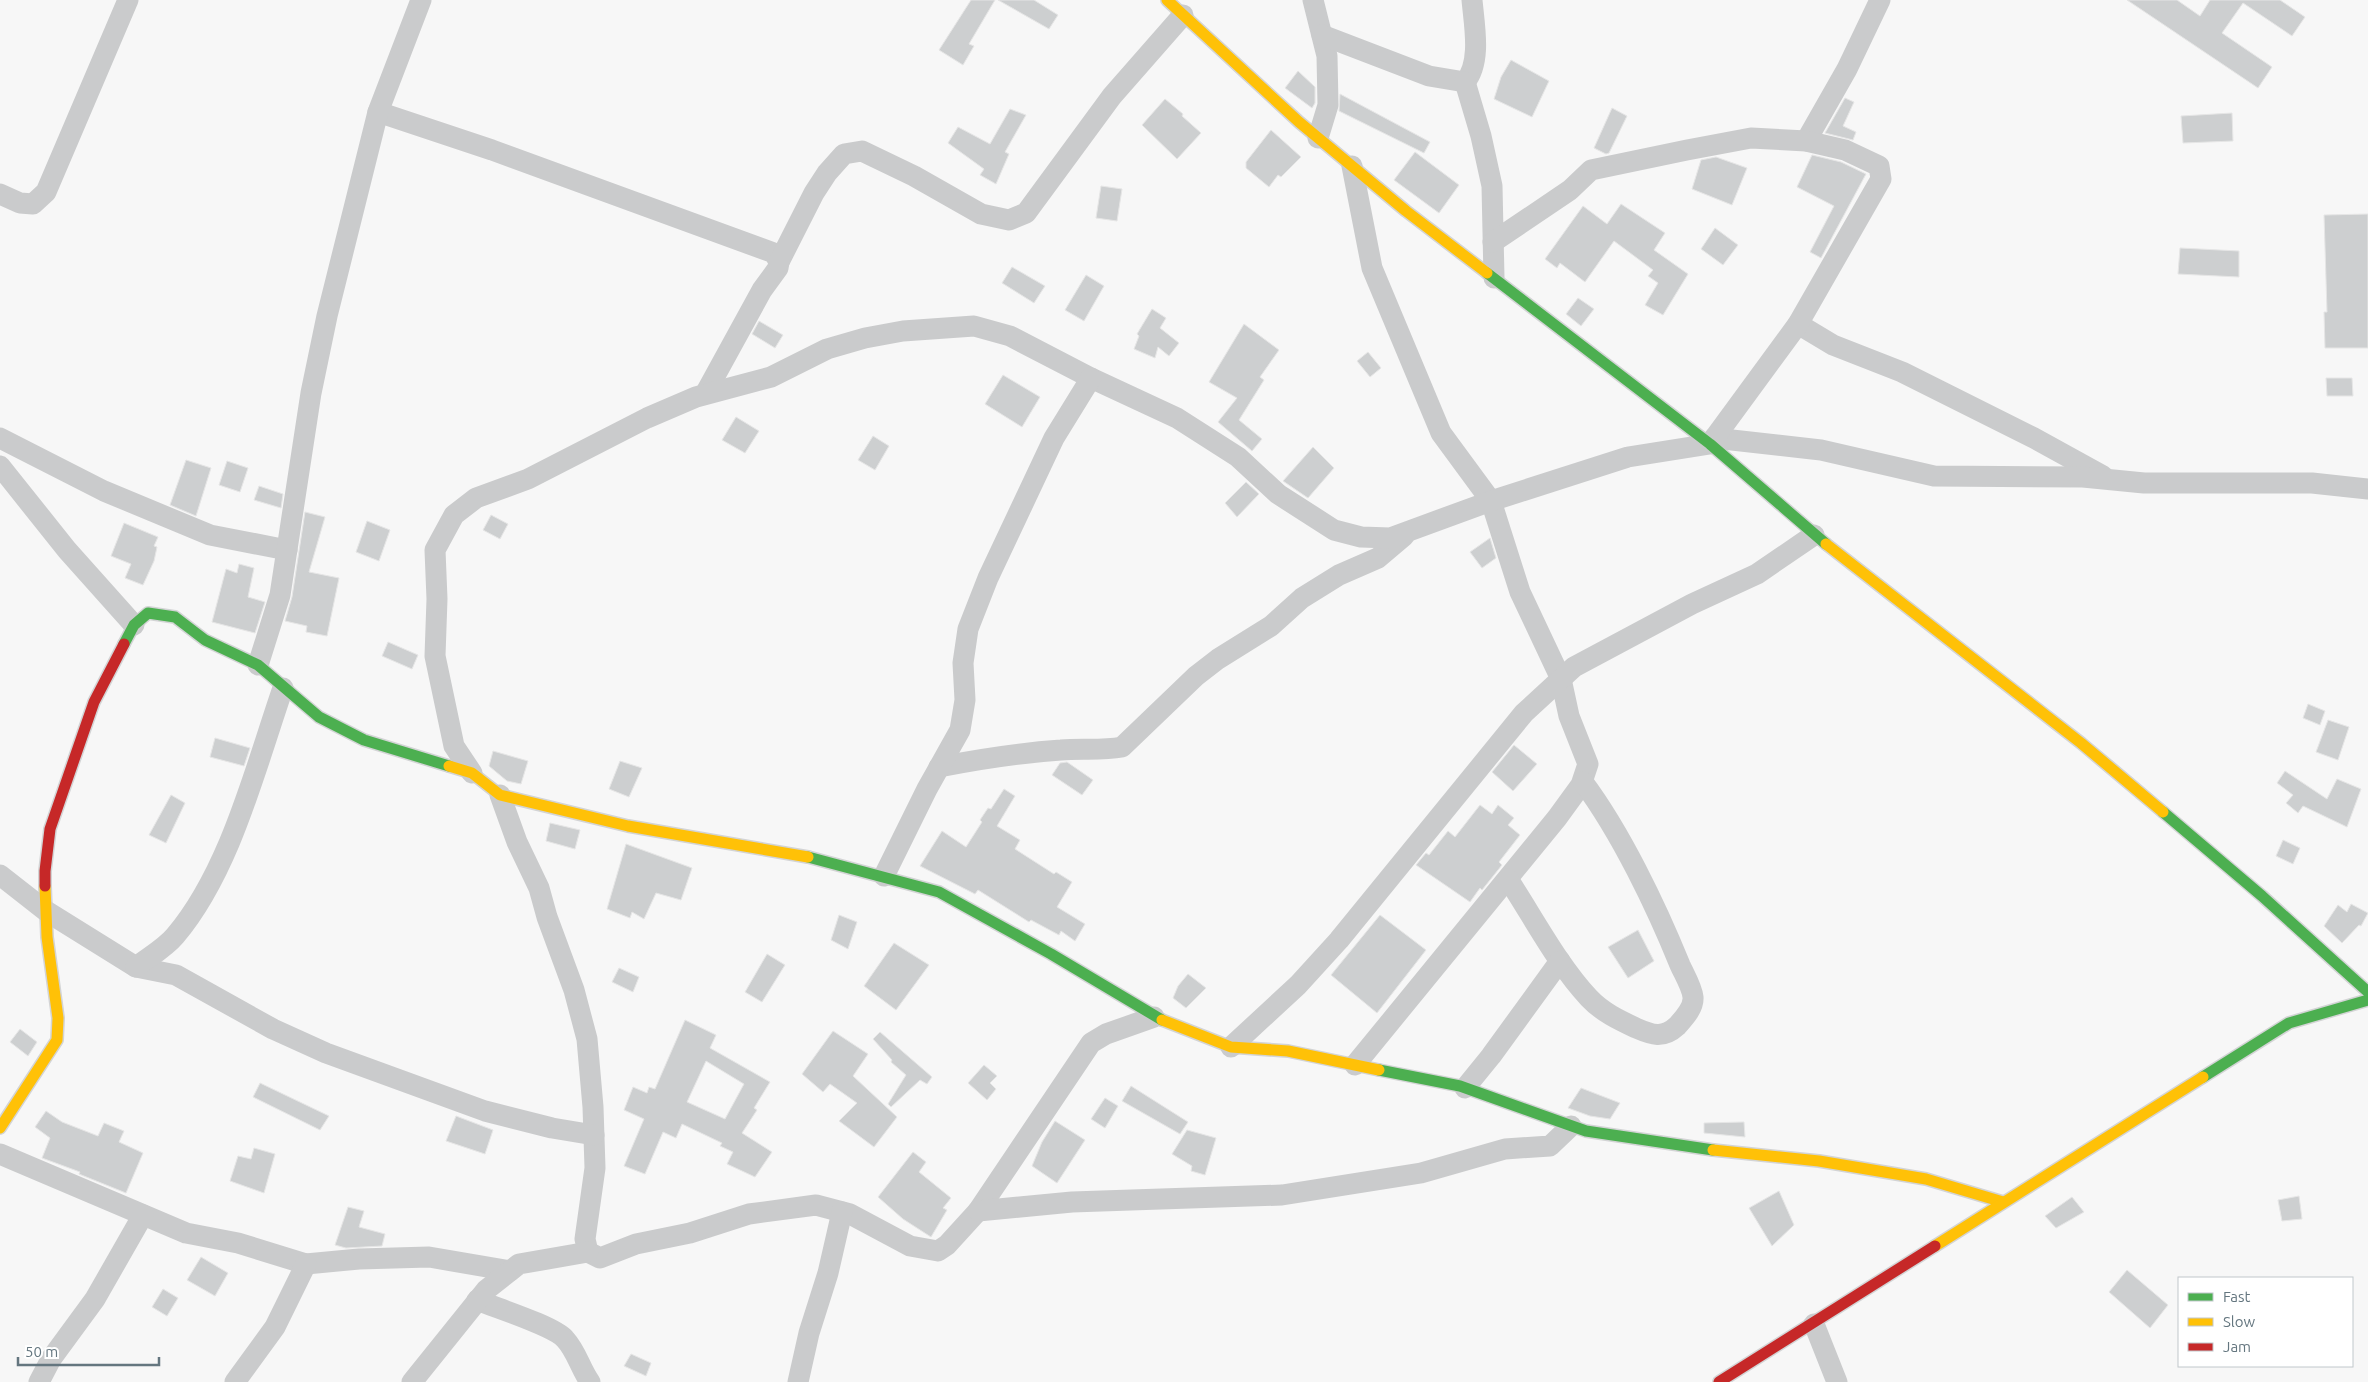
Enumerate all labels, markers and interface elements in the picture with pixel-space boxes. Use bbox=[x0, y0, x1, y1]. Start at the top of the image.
legend bbox=[2178, 1277, 2353, 1367]
text: Fast bbox=[2223, 1288, 2251, 1305]
text: Slow bbox=[2223, 1313, 2256, 1330]
scale bar bbox=[18, 1334, 159, 1366]
text: Jam bbox=[2223, 1338, 2251, 1355]
text: 50 m bbox=[25, 1343, 58, 1360]

